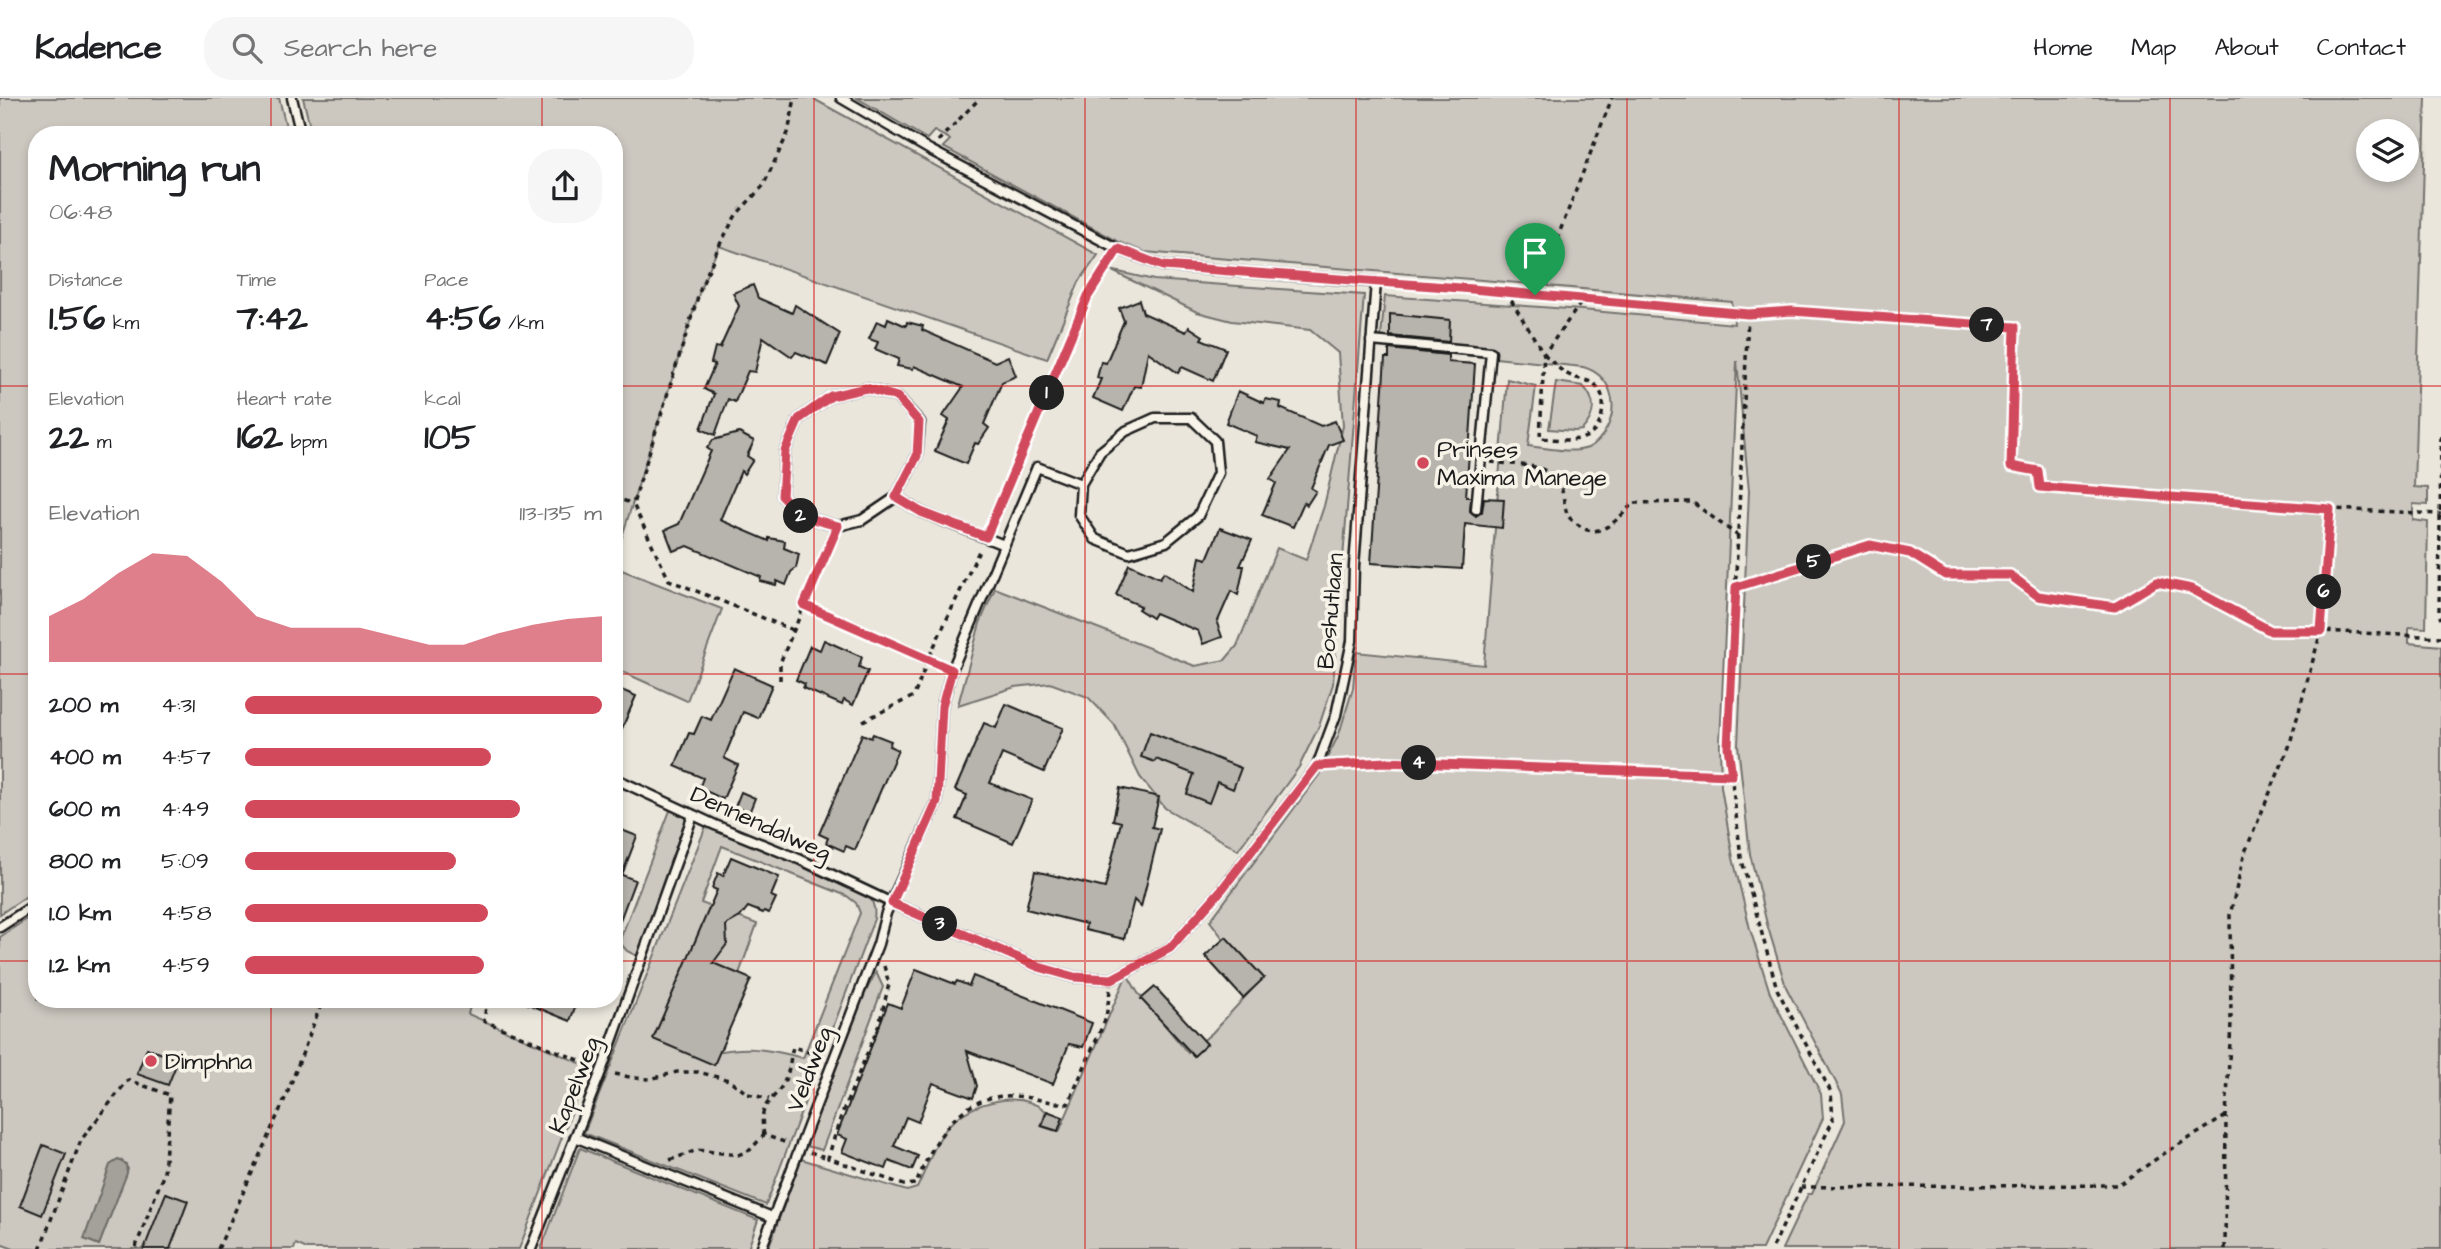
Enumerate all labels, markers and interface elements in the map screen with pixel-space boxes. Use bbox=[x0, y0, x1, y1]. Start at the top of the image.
search box bbox=[204, 17, 694, 80]
text: Kadence bbox=[35, 25, 162, 71]
icon: search bbox=[228, 29, 266, 67]
text: Search here bbox=[284, 30, 437, 66]
text: Home bbox=[2033, 31, 2093, 65]
text: Map bbox=[2131, 31, 2176, 65]
text: About bbox=[2214, 31, 2279, 65]
text: Contact bbox=[2317, 31, 2406, 65]
map controls bbox=[2356, 119, 2419, 182]
button: layers bbox=[2356, 119, 2419, 182]
text: Morning run bbox=[49, 144, 261, 196]
button: share bbox=[528, 149, 602, 223]
text: 06:48 bbox=[49, 196, 112, 228]
pin bbox=[1505, 223, 1565, 295]
icon: arrive bbox=[1516, 234, 1554, 272]
text: Distance bbox=[49, 267, 123, 294]
text: Time bbox=[237, 267, 276, 294]
text: Pace bbox=[424, 267, 468, 294]
text: 1.56 bbox=[49, 294, 105, 343]
text: 7:42 bbox=[237, 294, 308, 343]
text: 4:56 bbox=[424, 294, 501, 343]
pin: 7 bbox=[1969, 308, 2004, 342]
text: km bbox=[105, 310, 139, 337]
text: /km bbox=[501, 310, 543, 337]
text: 7 bbox=[1981, 311, 1992, 338]
pin: 1 bbox=[1030, 376, 1064, 410]
text: 1 bbox=[1045, 379, 1048, 406]
text: Elevation bbox=[49, 386, 124, 413]
text: Heart rate bbox=[237, 386, 332, 413]
text: kcal bbox=[424, 386, 461, 413]
text: 22 bbox=[49, 413, 89, 462]
text: 162 bbox=[237, 413, 283, 462]
text: 105 bbox=[424, 413, 476, 462]
text: m bbox=[89, 429, 111, 456]
text: bpm bbox=[283, 429, 327, 456]
place label: Prinses Maxima Manege bbox=[1437, 433, 1607, 496]
marker: Prinses Maxima Manege bbox=[1415, 455, 1431, 471]
text: Elevation bbox=[49, 497, 140, 529]
text: 113–135 m bbox=[519, 497, 602, 529]
pin: 2 bbox=[784, 498, 818, 534]
text: 2 bbox=[795, 502, 806, 529]
pin: 5 bbox=[1797, 545, 1832, 580]
text: 5 bbox=[1807, 548, 1820, 575]
street label: Boshutlaan bbox=[1309, 552, 1353, 671]
pin: 6 bbox=[2306, 574, 2342, 610]
text: 6 bbox=[2318, 578, 2329, 605]
text: 200 m bbox=[49, 689, 118, 721]
text: 4:31 bbox=[161, 689, 195, 721]
text: 400 m bbox=[49, 741, 121, 773]
text: 4:57 bbox=[161, 741, 211, 773]
pin: 4 bbox=[1402, 746, 1436, 780]
text: 4 bbox=[1412, 749, 1425, 776]
street label: Dennendalweg bbox=[684, 778, 836, 871]
text: 600 m bbox=[49, 793, 120, 825]
text: 4:49 bbox=[161, 793, 209, 825]
text: 800 m bbox=[49, 845, 120, 877]
text: 5:09 bbox=[161, 845, 209, 877]
text: 1.0 km bbox=[49, 897, 111, 929]
text: 4:58 bbox=[161, 897, 212, 929]
pin: 3 bbox=[922, 906, 958, 942]
text: 3 bbox=[935, 910, 944, 937]
text: 1.2 km bbox=[49, 949, 110, 981]
text: 4:59 bbox=[161, 949, 210, 981]
street label: Veldweg bbox=[778, 1022, 843, 1117]
street label: Kapelweg bbox=[541, 1032, 610, 1139]
place label: Dimphna bbox=[165, 1045, 252, 1079]
marker: Dimphna bbox=[143, 1053, 159, 1069]

